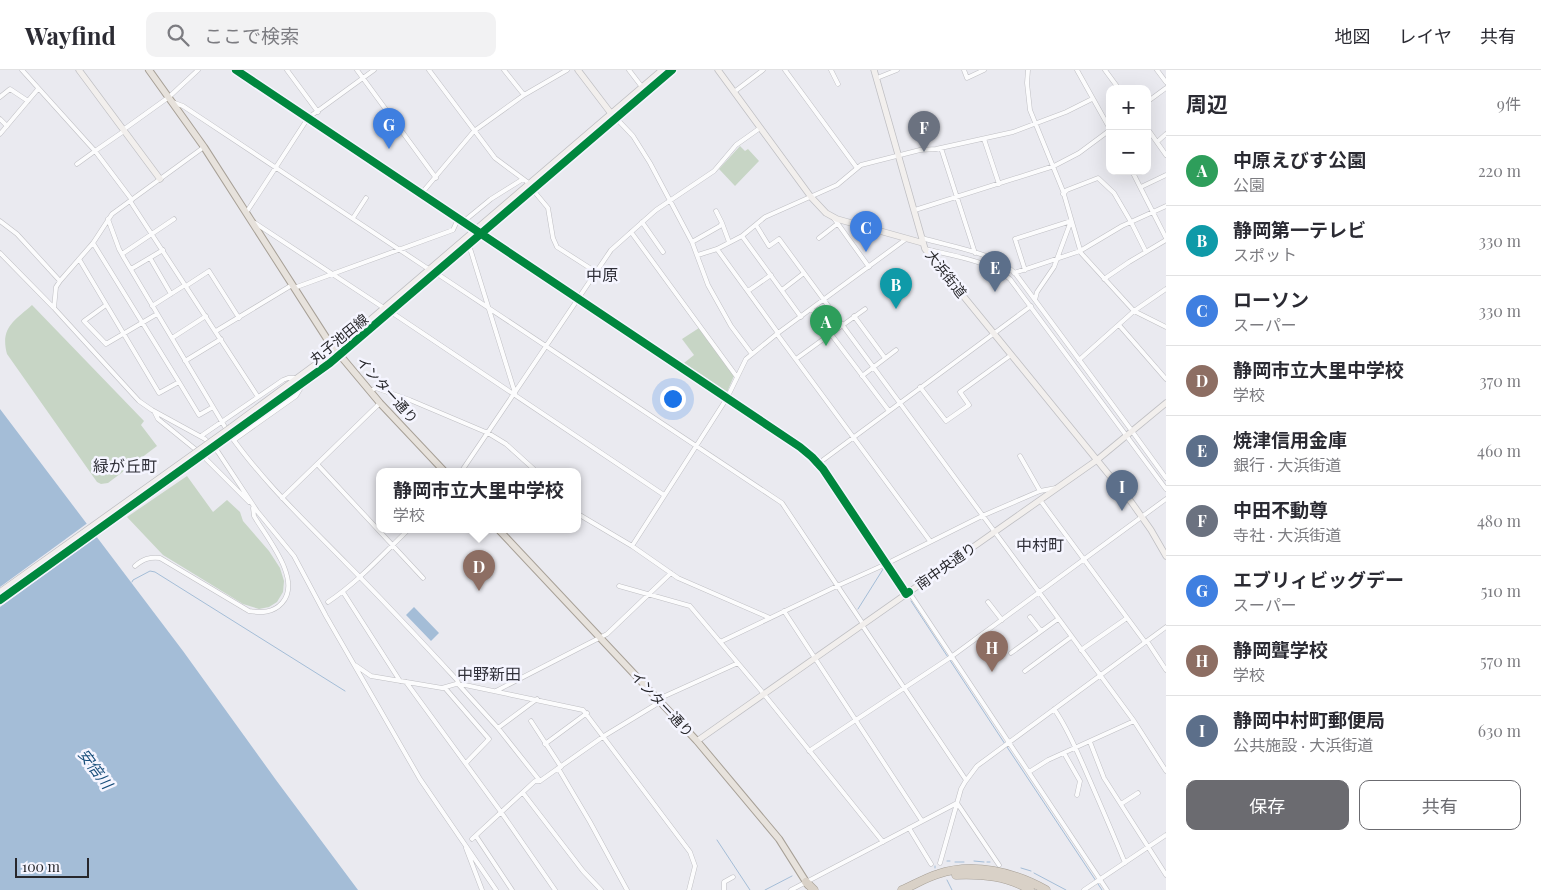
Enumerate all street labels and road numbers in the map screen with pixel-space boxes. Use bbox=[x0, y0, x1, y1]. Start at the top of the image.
street label: 大浜街道 bbox=[922, 246, 971, 302]
street label: 丸子池田線 bbox=[306, 309, 372, 368]
street label: インター通り bbox=[352, 352, 423, 427]
street label: 南中央通り bbox=[912, 538, 980, 593]
street label: インター通り bbox=[627, 666, 698, 741]

